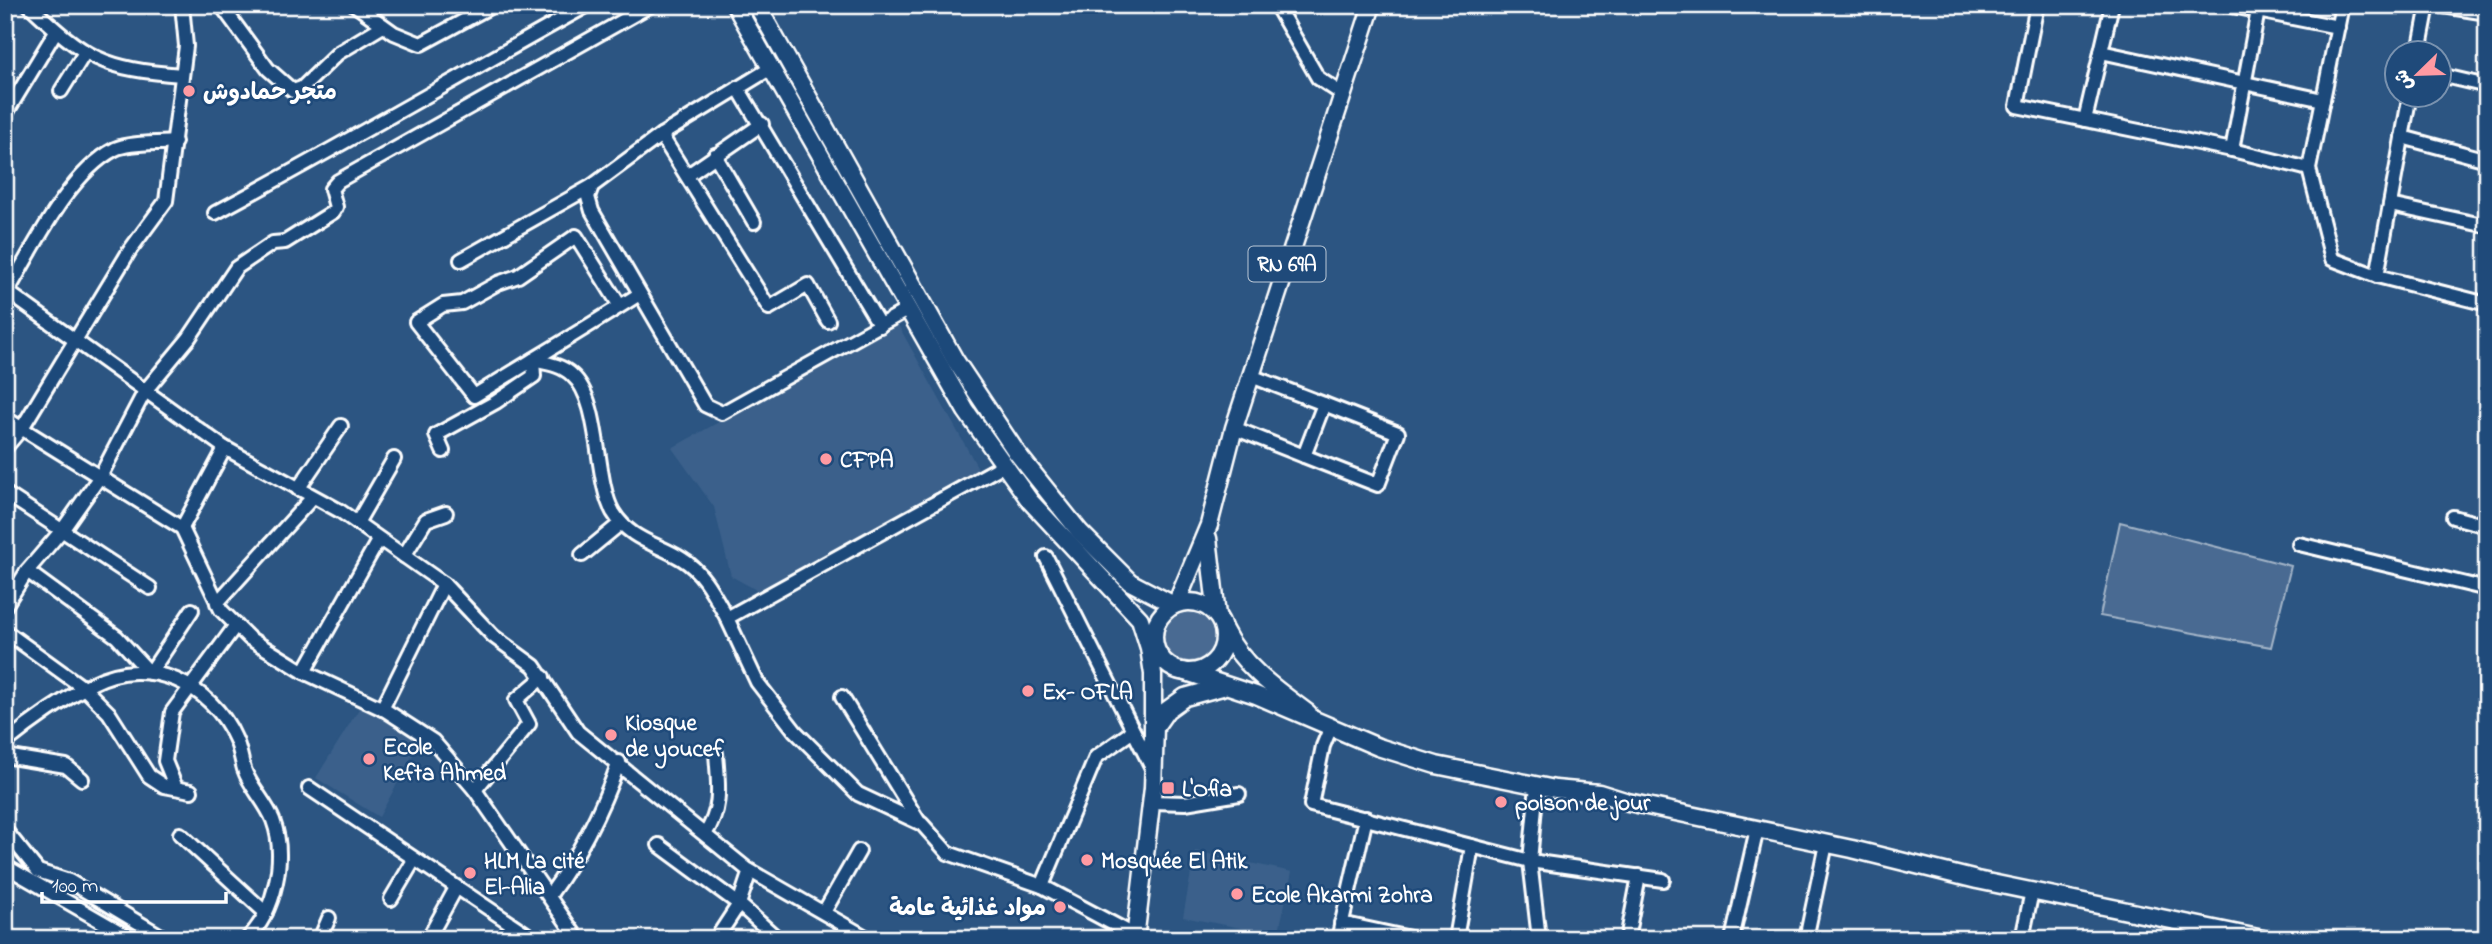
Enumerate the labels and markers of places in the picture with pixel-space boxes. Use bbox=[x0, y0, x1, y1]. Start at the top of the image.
place label: متجر حمادوش bbox=[203, 77, 337, 110]
marker: متجر حمادوش bbox=[181, 83, 197, 99]
place label: CFPA bbox=[840, 445, 894, 478]
marker: CFPA bbox=[818, 451, 834, 467]
place label: Ex- OFLA bbox=[1042, 677, 1133, 710]
marker: Ex- OFLA bbox=[1020, 683, 1036, 699]
place label: Kiosque de youcef bbox=[625, 708, 725, 769]
marker: Kiosque de youcef bbox=[603, 727, 619, 743]
place label: Ecole Kefta Ahmed bbox=[383, 732, 506, 791]
marker: Ecole Kefta Ahmed bbox=[361, 751, 377, 767]
place label: L'Ofla bbox=[1182, 774, 1232, 807]
marker: L'Ofla bbox=[1160, 780, 1176, 796]
place label: poison de jour bbox=[1515, 788, 1651, 821]
marker: poison de jour bbox=[1493, 794, 1509, 810]
place label: HLM La cité El-Alia bbox=[484, 846, 585, 905]
place label: Mosquée El Atik bbox=[1101, 846, 1248, 879]
marker: Mosquée El Atik bbox=[1079, 852, 1095, 868]
marker: HLM La cité El-Alia bbox=[462, 865, 478, 881]
place label: Ecole Akarmi Zohra bbox=[1251, 880, 1433, 913]
marker: Ecole Akarmi Zohra bbox=[1229, 886, 1245, 902]
place label: مواد غذائية عامة bbox=[889, 893, 1046, 926]
marker: مواد غذائية عامة bbox=[1052, 899, 1068, 915]

